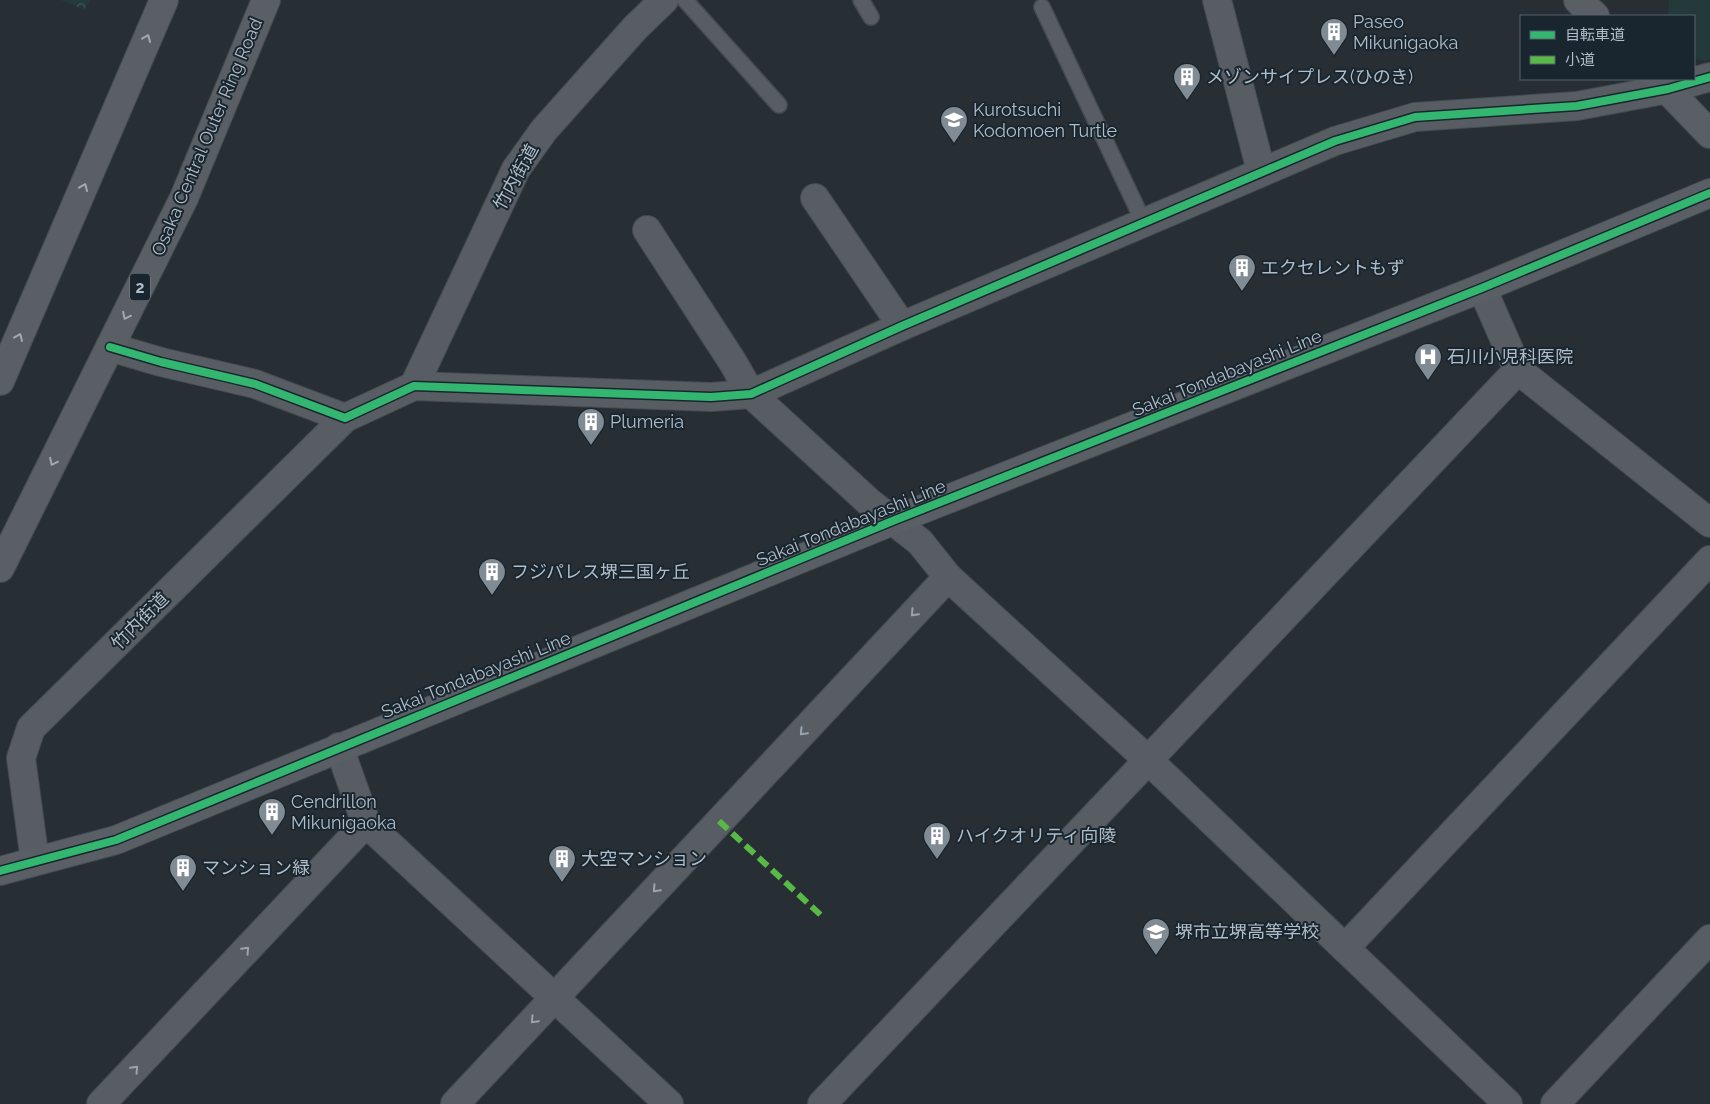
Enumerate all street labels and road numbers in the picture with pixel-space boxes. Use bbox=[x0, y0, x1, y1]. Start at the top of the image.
street label: Osaka Central Outer Ring Road bbox=[147, 15, 266, 259]
street label: 竹内街道 bbox=[489, 140, 542, 213]
road number: 2 bbox=[130, 274, 150, 300]
street label: Sakai Tondabayashi Line bbox=[1129, 325, 1325, 420]
street label: Sakai Tondabayashi Line bbox=[753, 475, 949, 570]
street label: 竹内街道 bbox=[107, 588, 173, 654]
street label: Sakai Tondabayashi Line bbox=[378, 627, 574, 722]

